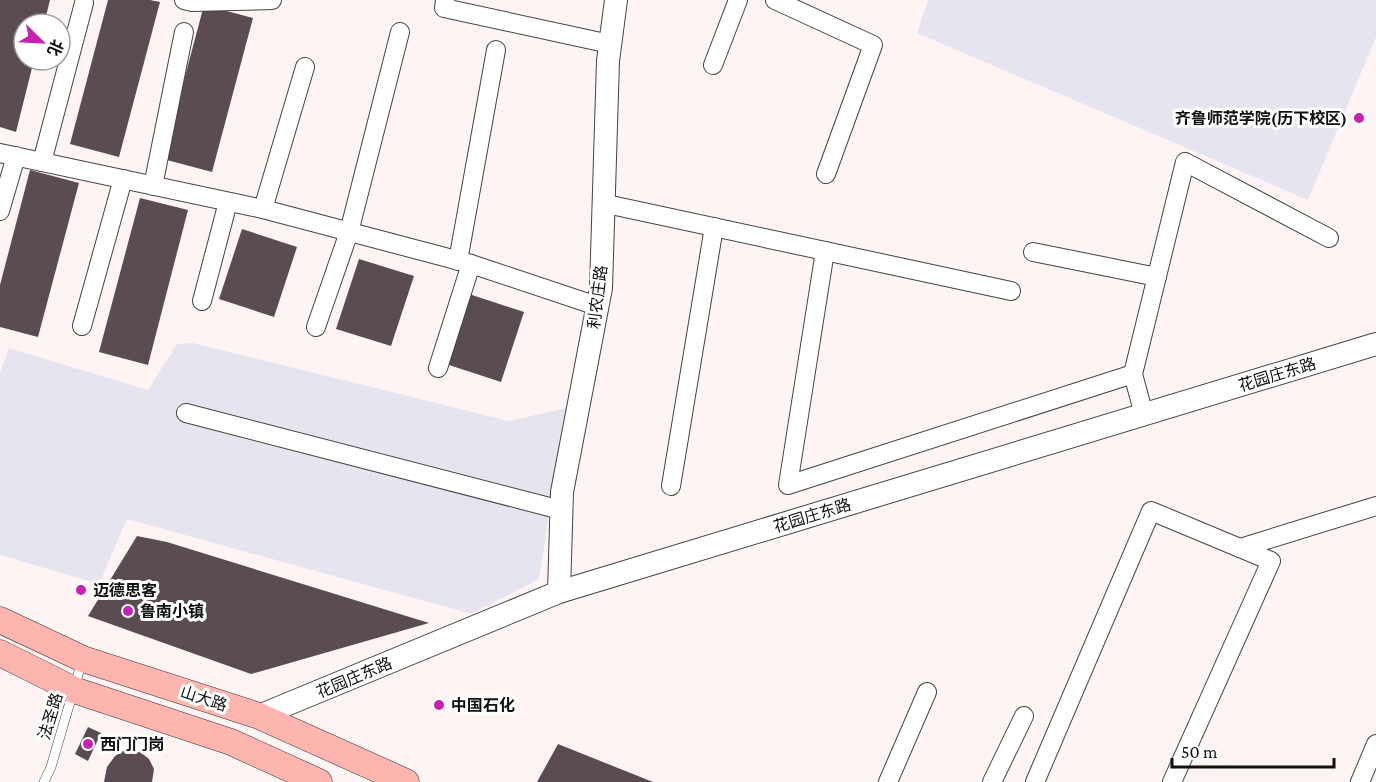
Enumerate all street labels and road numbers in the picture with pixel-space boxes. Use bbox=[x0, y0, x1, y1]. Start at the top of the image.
street label: 利农庄路 bbox=[585, 264, 610, 330]
street label: 花园庄东路 bbox=[1236, 355, 1318, 394]
street label: 花园庄东路 bbox=[771, 496, 853, 535]
street label: 花园庄东路 bbox=[314, 654, 394, 701]
street label: 山大路 bbox=[178, 683, 229, 714]
street label: 法圣路 bbox=[35, 691, 66, 742]

